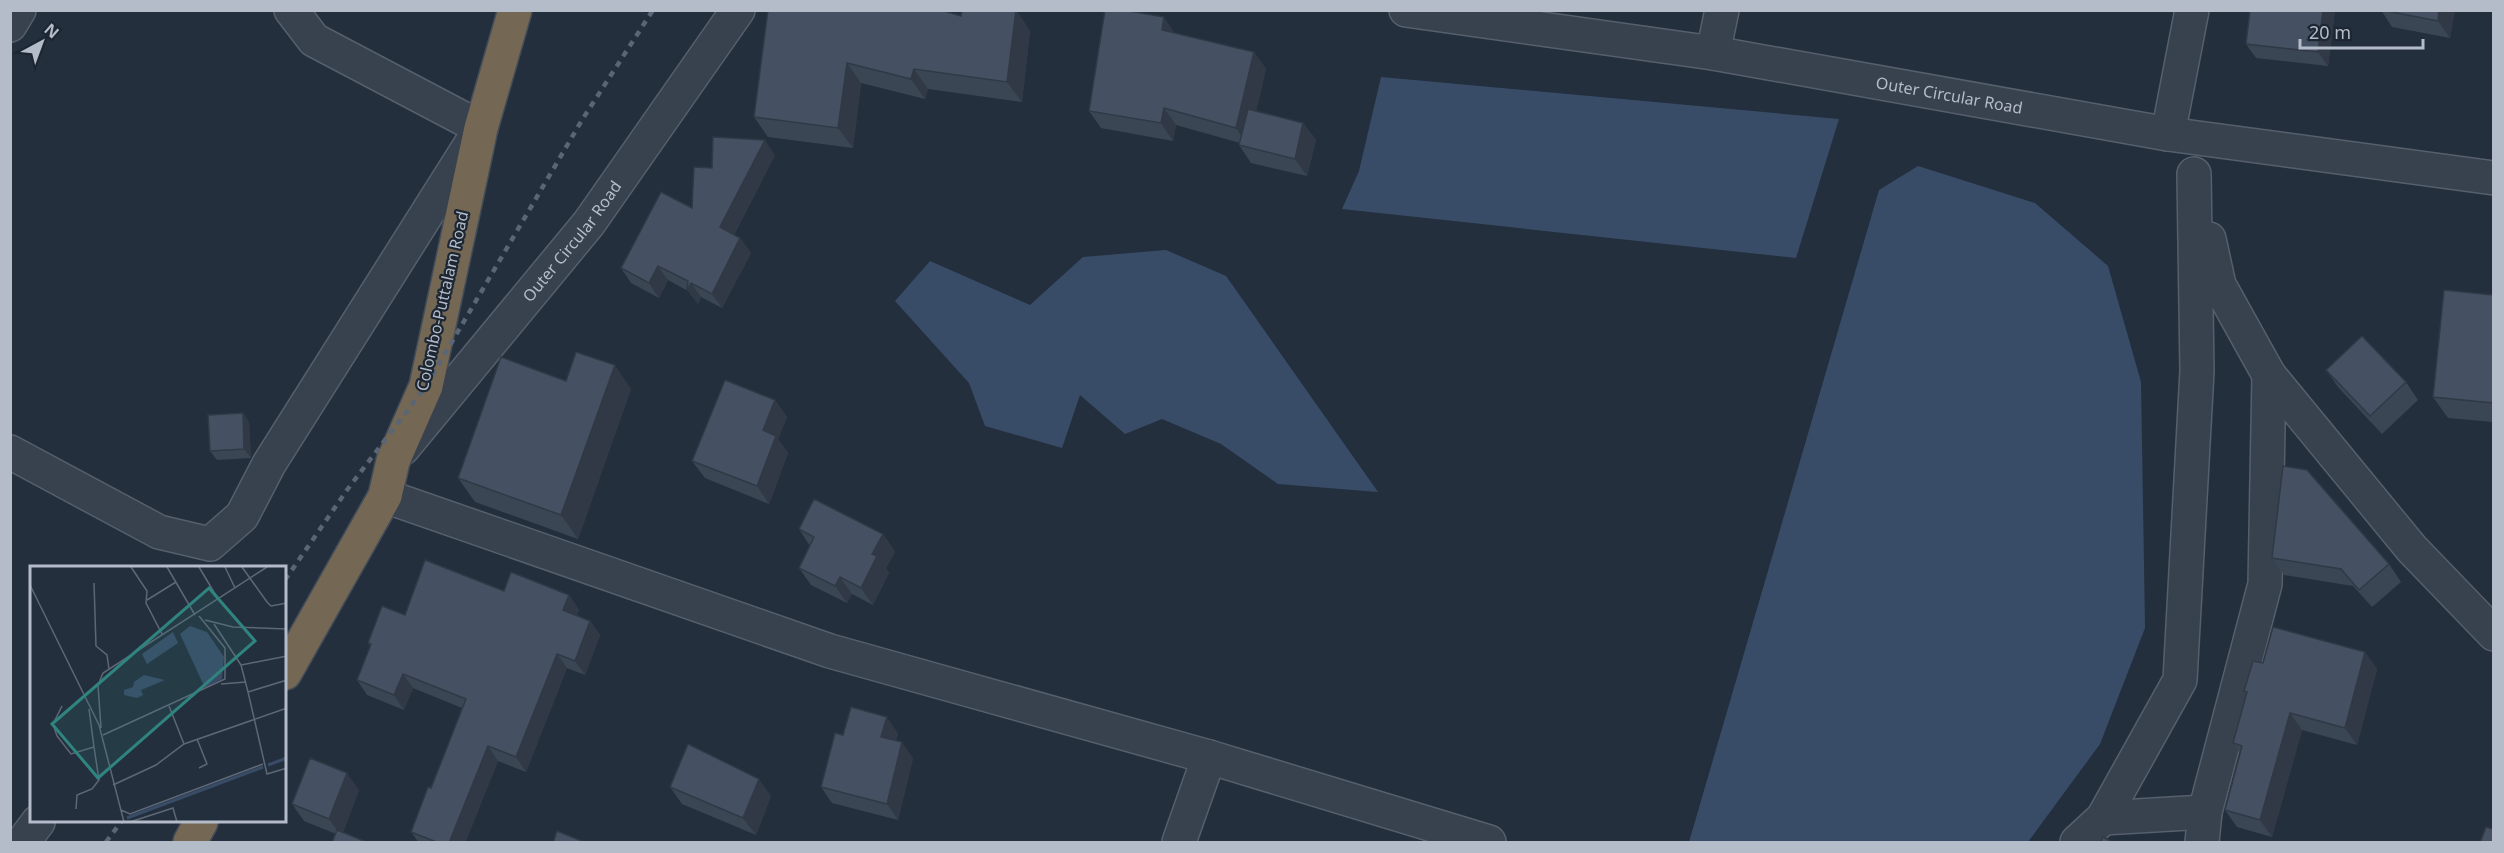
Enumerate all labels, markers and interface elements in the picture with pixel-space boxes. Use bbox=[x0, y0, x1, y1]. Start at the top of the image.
north arrow bbox=[12, 12, 72, 72]
scale bar bbox=[2300, 12, 2423, 50]
text: N bbox=[40, 18, 64, 43]
text: 20 m bbox=[2309, 20, 2351, 44]
street label: Outer Circular Road bbox=[1874, 71, 2024, 119]
street label: Outer Circular Road bbox=[517, 176, 626, 306]
street label: Colombo-Puttalam Road bbox=[411, 209, 473, 393]
inset map bbox=[30, 566, 286, 823]

